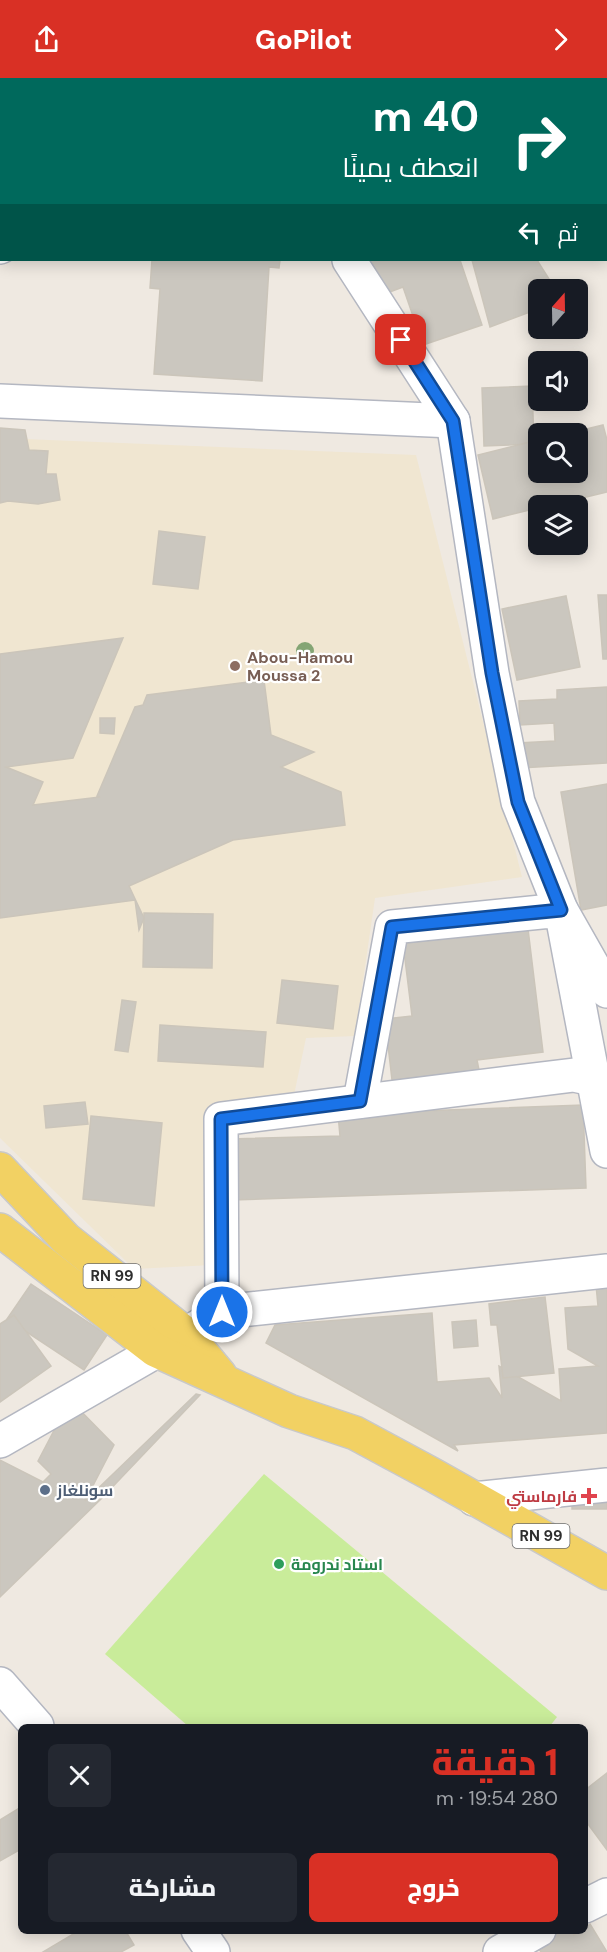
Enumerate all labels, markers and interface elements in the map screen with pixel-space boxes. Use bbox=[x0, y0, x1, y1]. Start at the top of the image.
text: GoPilot bbox=[255, 22, 352, 57]
icon: share bbox=[30, 23, 63, 56]
icon: forward bbox=[544, 23, 577, 56]
text: 40 m bbox=[373, 89, 479, 144]
icon: right bbox=[500, 102, 578, 180]
text: انعطف يمينًا bbox=[342, 150, 479, 185]
icon: left bbox=[513, 216, 546, 249]
text: ثم bbox=[558, 219, 578, 248]
north arrow bbox=[528, 279, 588, 339]
map controls bbox=[528, 279, 588, 555]
pin bbox=[375, 314, 426, 365]
icon: arrive bbox=[384, 323, 417, 356]
button: sound bbox=[528, 351, 588, 411]
button: search bbox=[528, 423, 588, 483]
button: layers bbox=[528, 495, 588, 555]
place label: Abou-Hamou Moussa 2 bbox=[247, 647, 353, 686]
marker: Abou-Hamou Moussa 2 bbox=[228, 659, 242, 673]
road number: RN 99 bbox=[84, 1264, 140, 1288]
position arrow bbox=[190, 1280, 254, 1344]
place label: سونلغاز bbox=[56, 1480, 113, 1501]
marker: سونلغاز bbox=[38, 1483, 52, 1497]
place label: فارماستي bbox=[506, 1486, 577, 1509]
marker: فارماستي bbox=[582, 1489, 596, 1503]
road number: RN 99 bbox=[512, 1524, 570, 1548]
place label: استاد ندرومة bbox=[291, 1554, 383, 1575]
marker: استاد ندرومة bbox=[272, 1557, 286, 1571]
text: 1 دقيقة bbox=[432, 1739, 558, 1786]
button: close bbox=[48, 1744, 111, 1807]
text: 280 m · 19:54 bbox=[436, 1785, 558, 1811]
button: مشاركة bbox=[48, 1853, 297, 1922]
button: خروج bbox=[309, 1853, 558, 1922]

